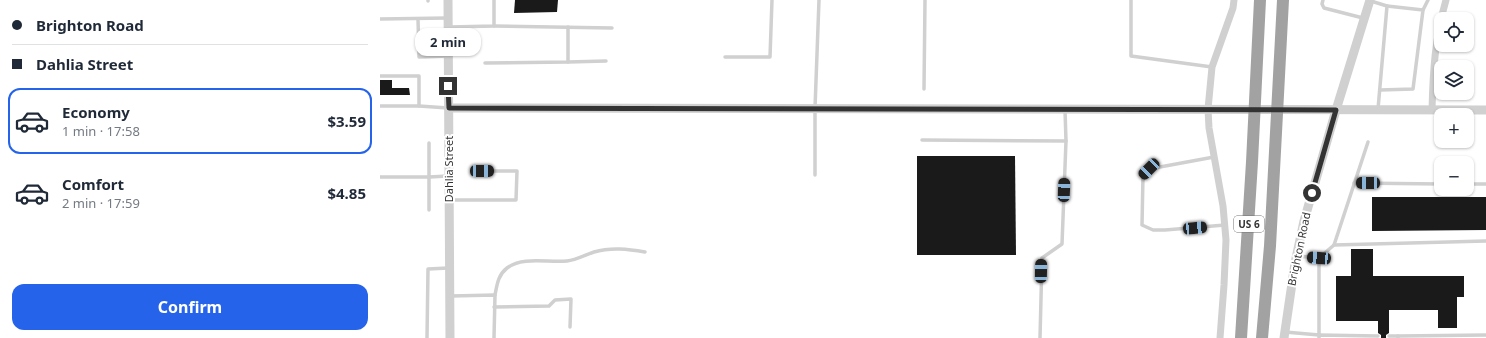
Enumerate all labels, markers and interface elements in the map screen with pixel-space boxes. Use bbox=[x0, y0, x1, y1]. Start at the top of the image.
map controls bbox=[1434, 12, 1474, 196]
button: locate bbox=[1434, 12, 1474, 52]
text: Brighton Road bbox=[36, 15, 144, 35]
callout: 2 min bbox=[415, 28, 481, 56]
text: 2 min bbox=[430, 33, 466, 51]
text: Dahlia Street bbox=[36, 54, 133, 74]
button: layers bbox=[1434, 60, 1474, 100]
route end bbox=[439, 77, 457, 95]
text: Economy bbox=[62, 102, 130, 122]
icon: car bbox=[14, 103, 50, 139]
button: + bbox=[1434, 108, 1474, 148]
text: $3.59 bbox=[327, 111, 366, 131]
text: 1 min · 17:58 bbox=[62, 122, 140, 140]
street label: Dahlia Street bbox=[441, 136, 456, 202]
car bbox=[1136, 156, 1162, 182]
button: − bbox=[1434, 156, 1474, 196]
car bbox=[470, 165, 494, 177]
text: Comfort bbox=[62, 174, 124, 194]
icon: car bbox=[14, 175, 50, 211]
car bbox=[1356, 177, 1380, 189]
car bbox=[1058, 178, 1070, 202]
text: $4.85 bbox=[327, 183, 366, 203]
route start bbox=[1303, 184, 1321, 202]
text: 2 min · 17:59 bbox=[62, 194, 140, 212]
street label: Brighton Road bbox=[1283, 211, 1314, 287]
road number: US 6 bbox=[1234, 216, 1264, 232]
car bbox=[1183, 221, 1207, 235]
car bbox=[1307, 251, 1331, 265]
car bbox=[1035, 259, 1047, 283]
button: Confirm bbox=[12, 284, 368, 330]

